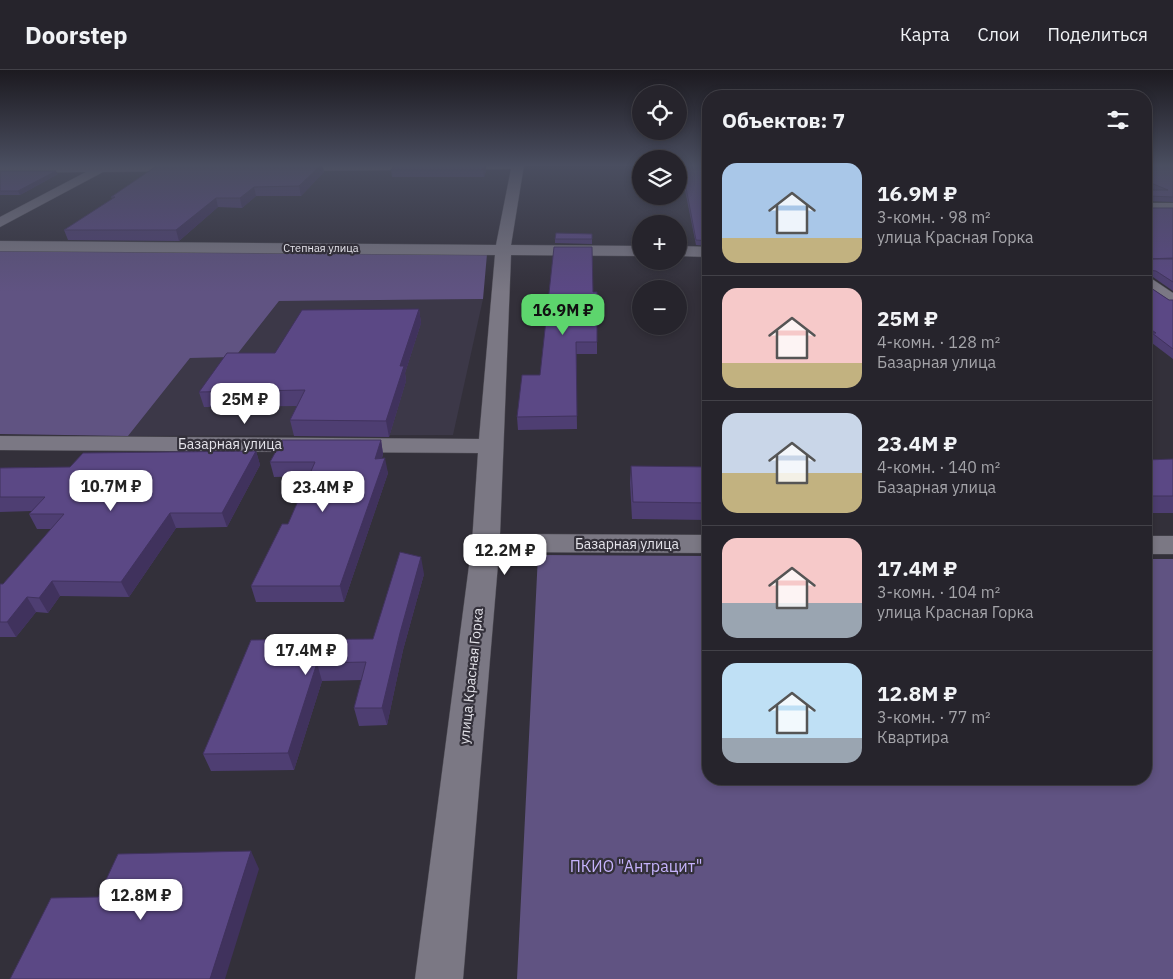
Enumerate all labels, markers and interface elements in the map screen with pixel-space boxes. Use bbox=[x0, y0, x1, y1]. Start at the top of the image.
text: Doorstep bbox=[25, 19, 128, 51]
text: Карта bbox=[900, 23, 950, 46]
text: Слои bbox=[978, 23, 1020, 46]
text: Поделиться bbox=[1048, 23, 1148, 46]
map controls bbox=[632, 85, 687, 335]
button: locate bbox=[632, 85, 687, 140]
text: Объектов: 7 bbox=[722, 106, 845, 134]
icon: filters bbox=[1104, 106, 1132, 134]
button: layers bbox=[632, 150, 687, 205]
text: 16.9M ₽ bbox=[877, 179, 957, 207]
icon: home bbox=[762, 183, 822, 243]
text: 3-комн. · 98 m² bbox=[877, 207, 991, 227]
button: + bbox=[632, 215, 687, 270]
text: улица Красная Горка bbox=[877, 227, 1034, 247]
street label: Степная улица bbox=[283, 241, 359, 255]
button: − bbox=[632, 280, 687, 335]
pin: 16.9M ₽ bbox=[517, 294, 609, 336]
text: 16.9M ₽ bbox=[532, 300, 594, 320]
text: 25M ₽ bbox=[877, 304, 938, 332]
icon: home bbox=[762, 308, 822, 368]
text: 4-комн. · 128 m² bbox=[877, 332, 1000, 352]
text: Базарная улица bbox=[877, 352, 996, 372]
pin: 25M ₽ bbox=[210, 382, 280, 425]
text: 25M ₽ bbox=[222, 389, 268, 409]
text: 23.4M ₽ bbox=[877, 429, 957, 457]
icon: home bbox=[762, 433, 822, 493]
street label: Базарная улица bbox=[178, 435, 283, 453]
text: 4-комн. · 140 m² bbox=[877, 457, 1000, 477]
pin: 10.7M ₽ bbox=[65, 470, 157, 512]
pin: 23.4M ₽ bbox=[277, 470, 369, 513]
text: 10.7M ₽ bbox=[80, 476, 142, 496]
text: 23.4M ₽ bbox=[292, 477, 354, 497]
text: Базарная улица bbox=[877, 477, 996, 497]
pin: 12.2M ₽ bbox=[459, 534, 551, 576]
street label: Базарная улица bbox=[575, 535, 680, 553]
text: 12.2M ₽ bbox=[474, 540, 536, 560]
text: 17.4M ₽ bbox=[877, 554, 957, 582]
icon: home bbox=[762, 558, 822, 618]
text: 3-комн. · 104 m² bbox=[877, 582, 1000, 602]
text: улица Красная Горка bbox=[877, 602, 1034, 622]
street label: улица Красная Горка bbox=[455, 606, 487, 745]
pin: 17.4M ₽ bbox=[260, 634, 352, 676]
text: 17.4M ₽ bbox=[275, 640, 337, 660]
text: 12.8M ₽ bbox=[877, 679, 957, 707]
icon: home bbox=[762, 683, 822, 743]
text: 3-комн. · 77 m² bbox=[877, 707, 991, 727]
text: Квартира bbox=[877, 727, 949, 747]
park label: ПКИО "Антрацит" bbox=[570, 856, 702, 876]
pin: 12.8M ₽ bbox=[95, 878, 187, 921]
text: 12.8M ₽ bbox=[110, 885, 172, 905]

